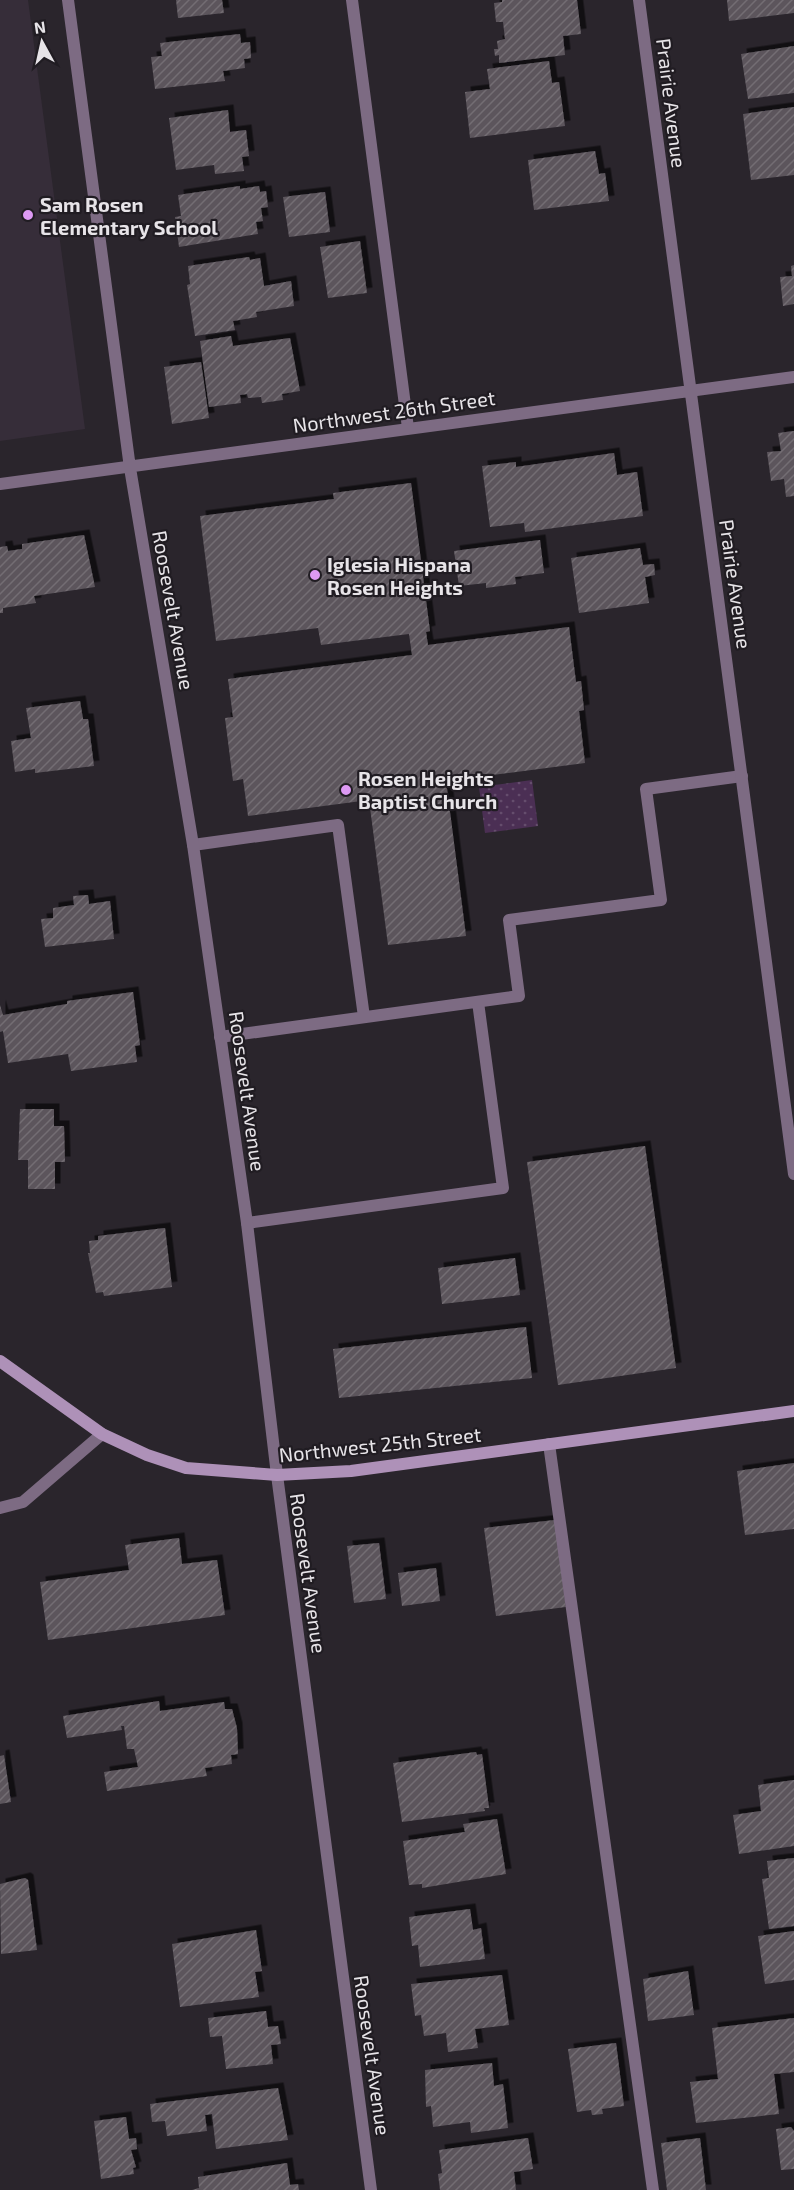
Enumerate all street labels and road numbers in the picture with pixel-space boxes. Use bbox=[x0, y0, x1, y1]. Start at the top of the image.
street label: Prairie Avenue bbox=[652, 37, 692, 169]
street label: Northwest 26th Street bbox=[291, 385, 497, 437]
street label: Prairie Avenue bbox=[715, 518, 757, 650]
street label: Roosevelt Avenue bbox=[148, 528, 200, 692]
street label: Roosevelt Avenue bbox=[225, 1009, 271, 1173]
street label: Northwest 25th Street bbox=[278, 1421, 483, 1467]
street label: Roosevelt Avenue bbox=[286, 1491, 332, 1655]
street label: Roosevelt Avenue bbox=[350, 1973, 396, 2137]

